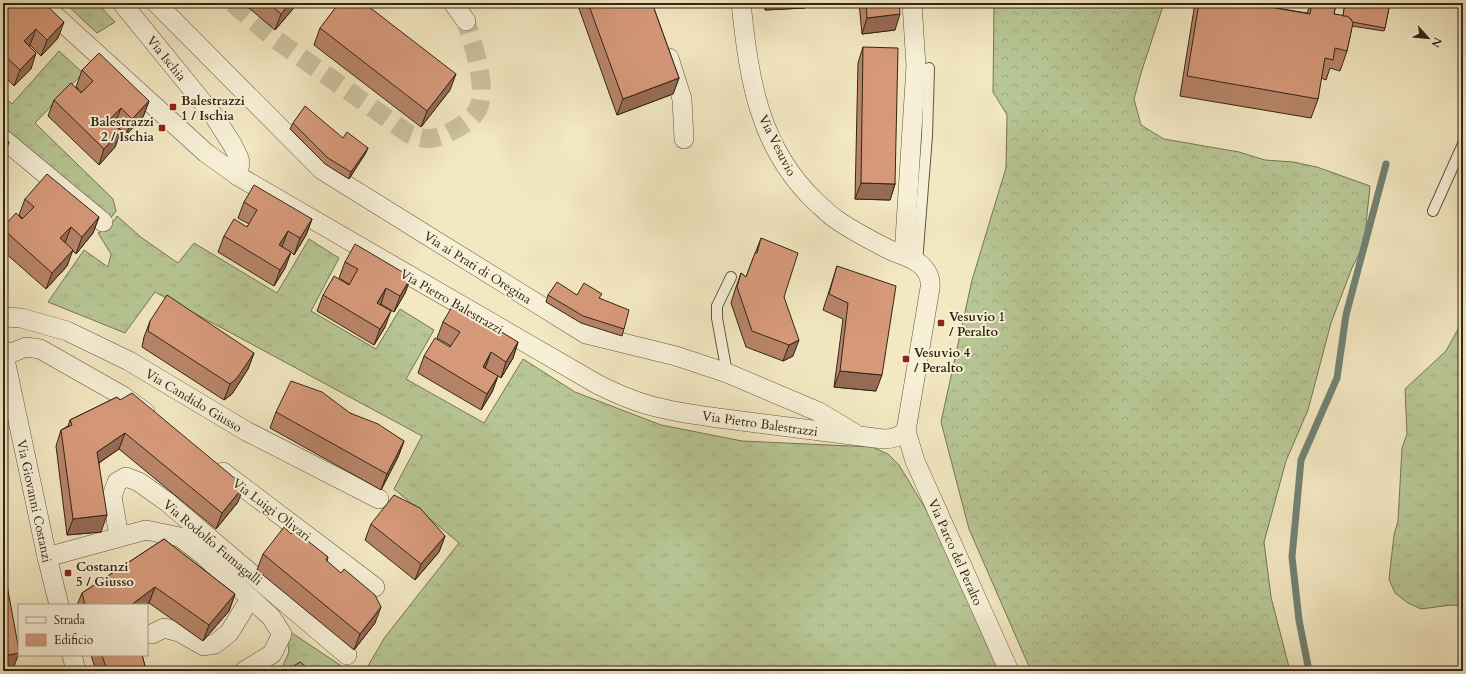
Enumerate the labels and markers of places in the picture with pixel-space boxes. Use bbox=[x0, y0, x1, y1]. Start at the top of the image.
place label: Balestrazzi 1 / Ischia bbox=[181, 92, 245, 125]
marker: Balestrazzi 1 / Ischia bbox=[168, 102, 178, 112]
place label: Balestrazzi 2 / Ischia bbox=[90, 113, 155, 146]
marker: Balestrazzi 2 / Ischia bbox=[157, 123, 167, 133]
place label: Vesuvio 1 / Peralto bbox=[949, 308, 1005, 341]
marker: Vesuvio 1 / Peralto bbox=[936, 318, 946, 328]
place label: Vesuvio 4 / Peralto bbox=[914, 344, 971, 377]
marker: Vesuvio 4 / Peralto bbox=[901, 354, 911, 364]
place label: Costanzi 5 / Giusso bbox=[76, 558, 134, 591]
marker: Costanzi 5 / Giusso bbox=[63, 568, 73, 578]

